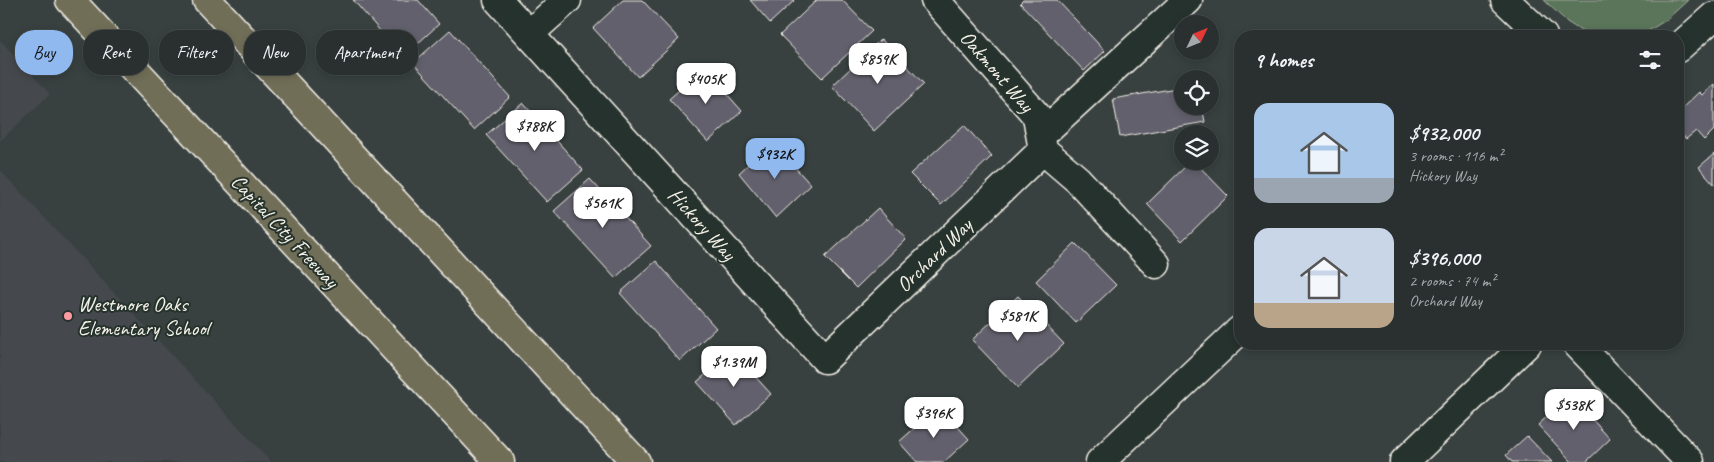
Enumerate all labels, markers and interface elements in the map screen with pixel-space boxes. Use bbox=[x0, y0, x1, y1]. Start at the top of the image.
north arrow bbox=[1174, 15, 1219, 60]
map controls bbox=[1174, 15, 1219, 170]
street label: Oakmont Way bbox=[954, 25, 1041, 119]
chip: Buy bbox=[15, 30, 73, 75]
chip: Rent bbox=[83, 30, 149, 75]
chip: Filters bbox=[159, 30, 234, 75]
chip: New bbox=[244, 30, 306, 75]
chip: Apartment bbox=[316, 30, 418, 75]
pin: $859K bbox=[843, 42, 913, 85]
icon: filters bbox=[1636, 46, 1664, 74]
text: 9 homes bbox=[1254, 47, 1313, 73]
text: $859K bbox=[860, 49, 896, 69]
pin: $405K bbox=[671, 62, 741, 105]
text: $405K bbox=[688, 69, 724, 89]
button: locate bbox=[1174, 70, 1219, 115]
pin: $788K bbox=[500, 110, 570, 152]
text: $788K bbox=[517, 116, 553, 136]
text: $932,000 bbox=[1409, 120, 1479, 146]
icon: home bbox=[1294, 123, 1354, 183]
button: layers bbox=[1174, 125, 1219, 170]
pin: $932K bbox=[740, 138, 810, 180]
text: $932K bbox=[757, 144, 793, 164]
text: 3 rooms · 116 m² bbox=[1409, 146, 1503, 166]
text: Hickory Way bbox=[1409, 166, 1477, 186]
street label: Capital City Freeway bbox=[226, 169, 346, 295]
street label: Hickory Way bbox=[663, 182, 743, 267]
pin: $561K bbox=[568, 186, 638, 229]
text: $561K bbox=[584, 193, 622, 213]
street label: Orchard Way bbox=[891, 211, 979, 298]
text: $396,000 bbox=[1409, 245, 1480, 271]
icon: home bbox=[1294, 248, 1354, 308]
text: 2 rooms · 74 m² bbox=[1409, 271, 1495, 291]
place label: Westmore Oaks Elementary School bbox=[78, 291, 213, 341]
text: Orchard Way bbox=[1409, 291, 1482, 311]
pin: $581K bbox=[983, 300, 1053, 342]
text: $581K bbox=[1000, 306, 1036, 326]
marker: Westmore Oaks Elementary School bbox=[62, 310, 74, 322]
pin: $1.39M bbox=[693, 346, 775, 388]
text: $1.39M bbox=[712, 352, 756, 372]
pin: $538K bbox=[1539, 388, 1609, 431]
text: $538K bbox=[1556, 395, 1592, 415]
pin: $396K bbox=[899, 396, 969, 439]
text: $396K bbox=[915, 403, 953, 423]

